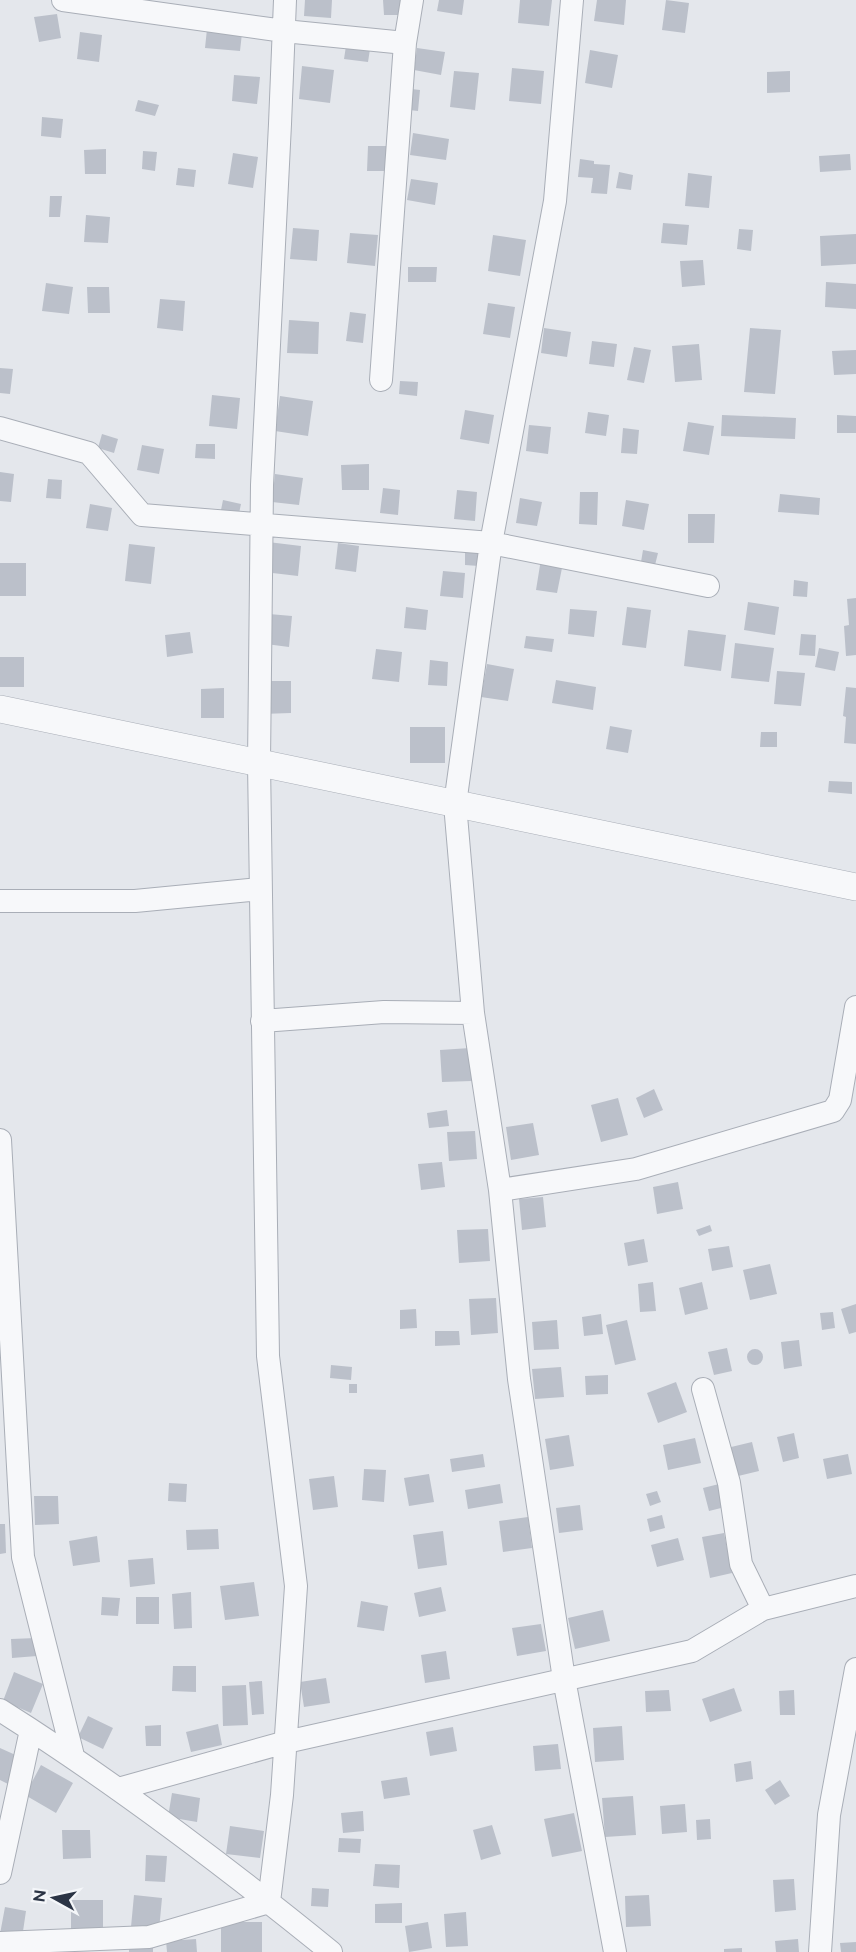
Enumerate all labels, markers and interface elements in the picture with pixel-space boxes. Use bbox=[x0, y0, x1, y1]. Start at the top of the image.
north arrow bbox=[24, 1868, 84, 1928]
text: N bbox=[29, 1889, 50, 1903]

